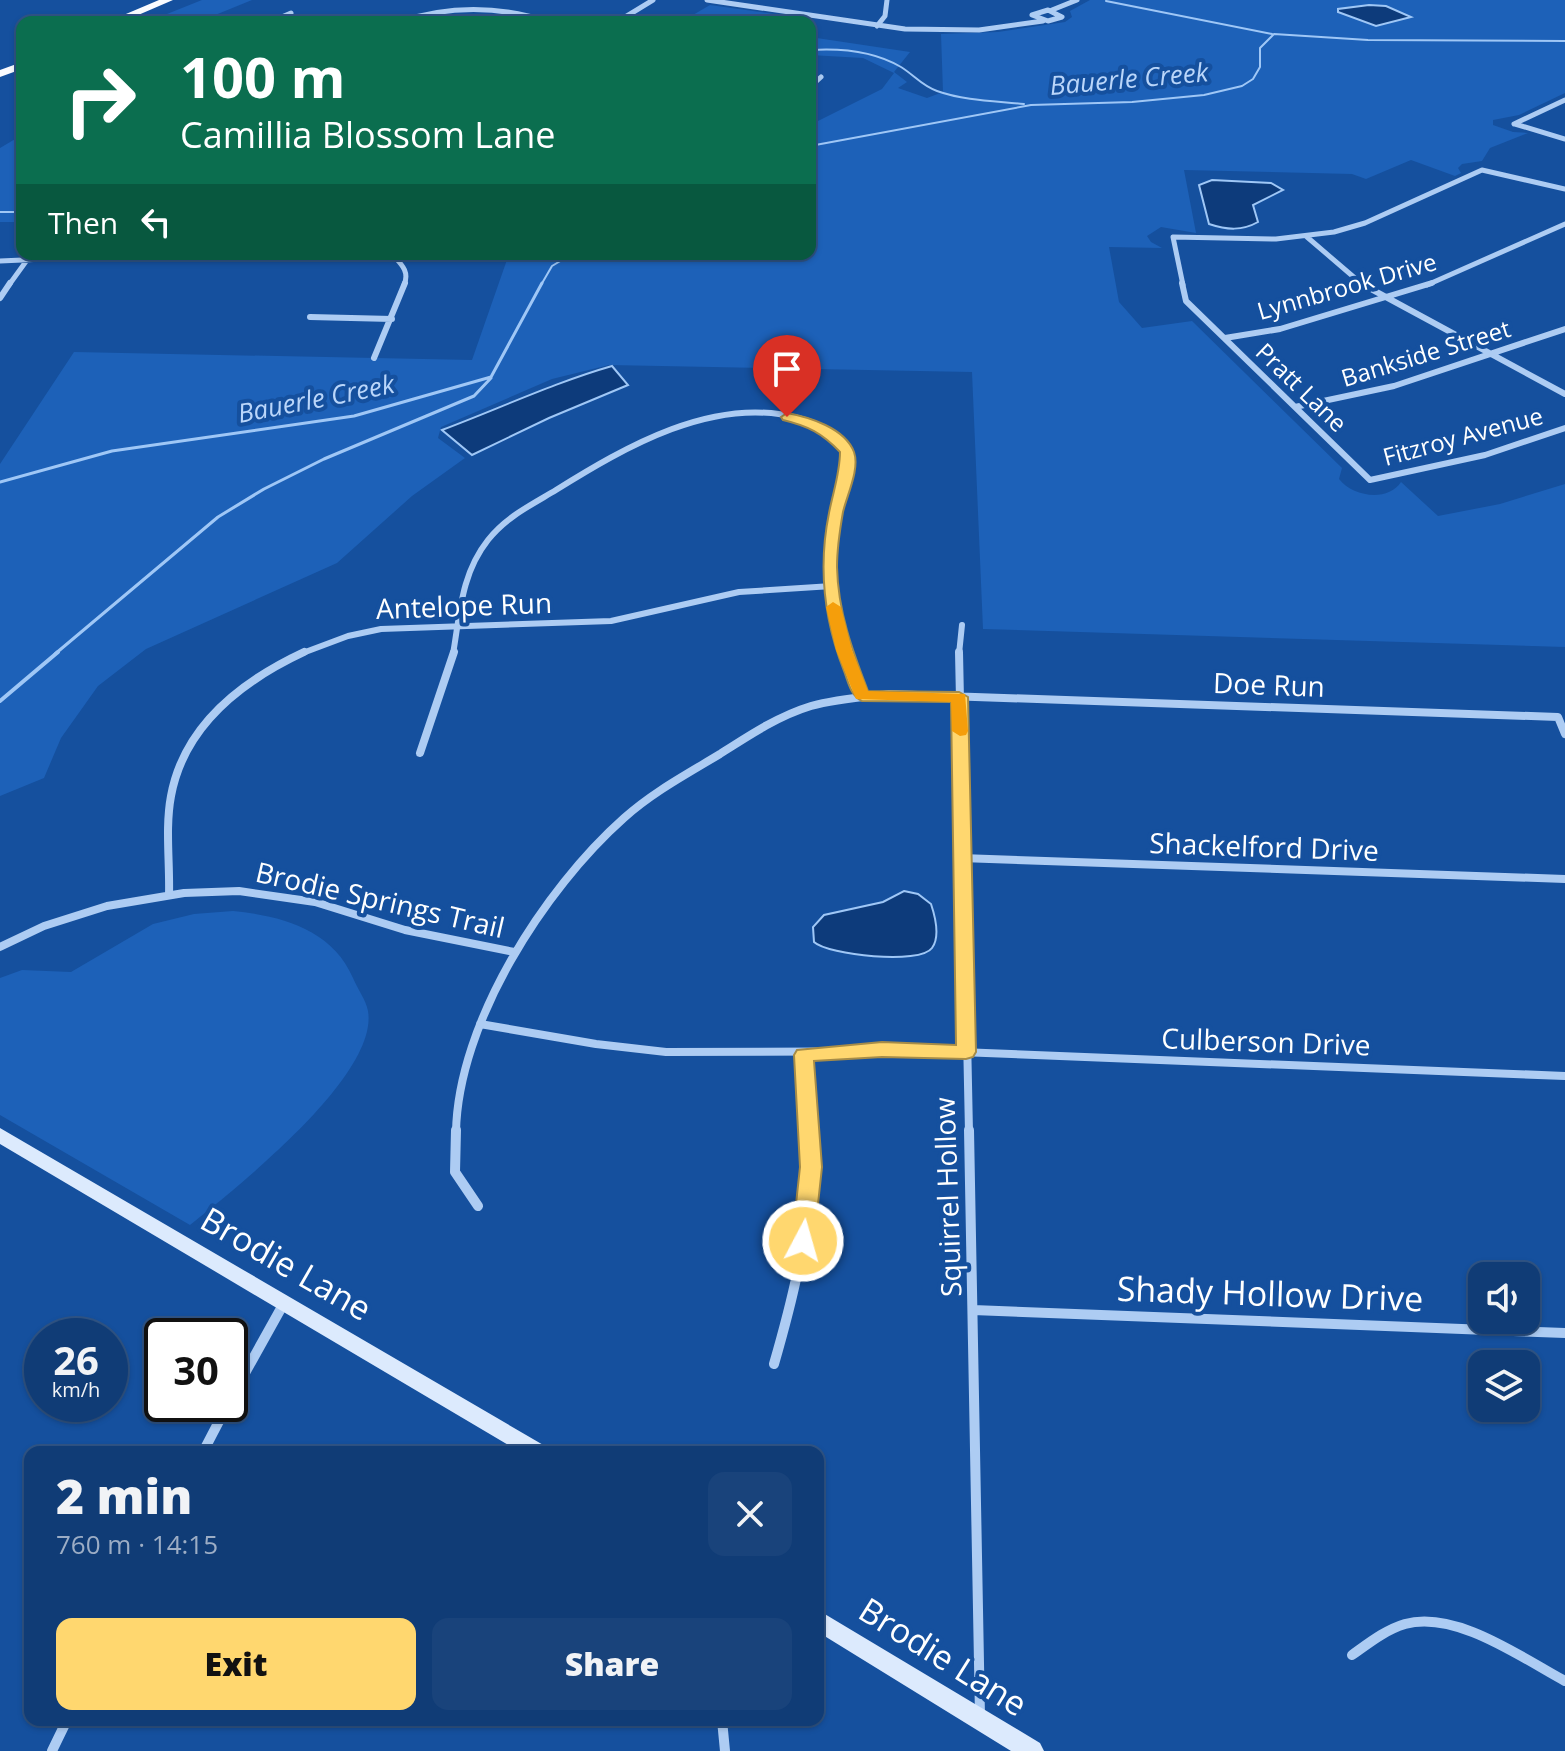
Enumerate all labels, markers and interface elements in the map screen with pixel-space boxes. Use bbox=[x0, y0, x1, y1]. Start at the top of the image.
text: 100 m bbox=[180, 38, 346, 114]
icon: right bbox=[48, 48, 152, 152]
water label: Bauerle Creek bbox=[1048, 53, 1211, 103]
text: Camillia Blossom Lane bbox=[180, 110, 555, 159]
icon: left bbox=[134, 200, 178, 244]
text: Then bbox=[48, 202, 118, 243]
street label: Lynnbrook Drive bbox=[1253, 244, 1440, 327]
street label: Bankside Street bbox=[1337, 311, 1514, 394]
pin bbox=[753, 335, 821, 417]
street label: Pratt Lane bbox=[1249, 335, 1355, 439]
icon: arrive bbox=[765, 347, 809, 391]
water label: Bauerle Creek bbox=[234, 365, 399, 431]
street label: Fitzroy Avenue bbox=[1379, 398, 1546, 473]
street label: Antelope Run bbox=[375, 583, 553, 627]
street label: Doe Run bbox=[1213, 663, 1326, 705]
street label: Shackelford Drive bbox=[1149, 823, 1379, 869]
street label: Brodie Springs Trail bbox=[252, 852, 508, 946]
street label: Culberson Drive bbox=[1161, 1018, 1371, 1064]
street label: Squirrel Hollow bbox=[925, 1096, 969, 1298]
street label: Brodie Lane bbox=[193, 1196, 380, 1331]
position arrow bbox=[761, 1199, 845, 1283]
map controls bbox=[1468, 1262, 1540, 1422]
button: sound bbox=[1468, 1262, 1540, 1334]
street label: Shady Hollow Drive bbox=[1116, 1265, 1424, 1321]
speed limit sign: 30 bbox=[144, 1318, 248, 1422]
text: 26 bbox=[53, 1332, 99, 1387]
button: layers bbox=[1468, 1350, 1540, 1422]
text: km/h bbox=[52, 1376, 100, 1403]
text: 2 min bbox=[56, 1463, 192, 1528]
button: close bbox=[708, 1472, 792, 1556]
text: 760 m · 14:15 bbox=[56, 1526, 218, 1562]
street label: Brodie Lane bbox=[851, 1586, 1036, 1726]
button: Exit bbox=[56, 1618, 416, 1710]
button: Share bbox=[432, 1618, 792, 1710]

